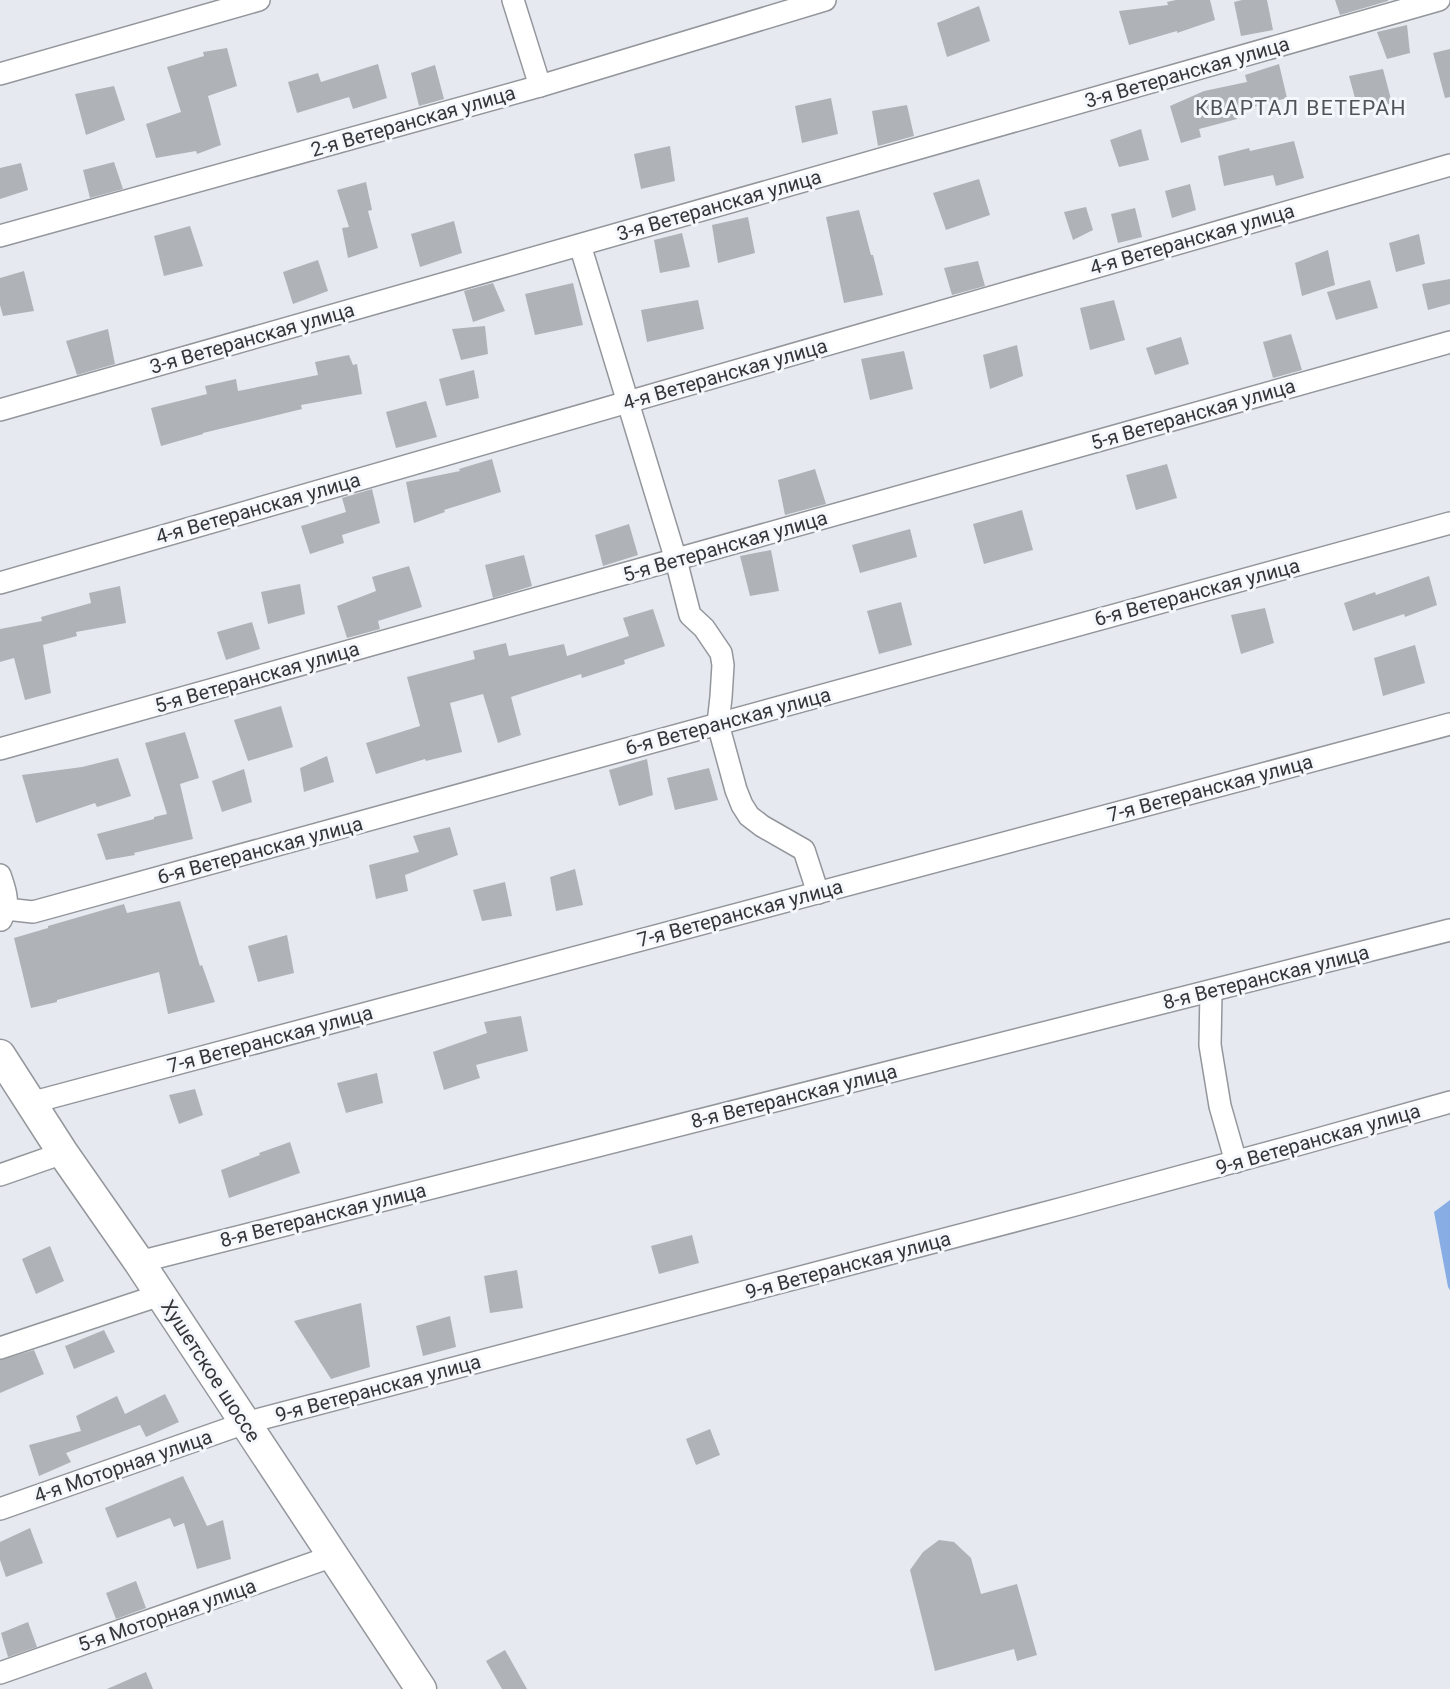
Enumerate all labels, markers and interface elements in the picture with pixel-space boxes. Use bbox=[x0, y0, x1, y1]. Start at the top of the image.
street label: 3-я Ветеранская улица bbox=[1082, 31, 1292, 113]
street label: 2-я Ветеранская улица bbox=[308, 80, 518, 162]
district label: КВАРТАЛ ВЕТЕРАН bbox=[1195, 96, 1407, 120]
street label: 3-я Ветеранская улица bbox=[614, 164, 824, 246]
street label: 4-я Ветеранская улица bbox=[1087, 198, 1297, 280]
street label: 3-я Ветеранская улица bbox=[147, 297, 357, 379]
street label: 4-я Ветеранская улица bbox=[620, 333, 830, 415]
street label: 5-я Ветеранская улица bbox=[1088, 373, 1298, 455]
street label: 4-я Ветеранская улица bbox=[153, 467, 363, 549]
street label: 5-я Ветеранская улица bbox=[620, 505, 830, 587]
street label: 6-я Ветеранская улица bbox=[1092, 553, 1302, 631]
street label: 5-я Ветеранская улица bbox=[152, 636, 362, 718]
street label: 6-я Ветеранская улица bbox=[623, 682, 833, 760]
street label: 7-я Ветеранская улица bbox=[1105, 749, 1315, 827]
street label: 6-я Ветеранская улица bbox=[155, 811, 365, 889]
street label: 7-я Ветеранская улица bbox=[635, 874, 845, 952]
street label: 8-я Ветеранская улица bbox=[1160, 940, 1372, 1014]
street label: 7-я Ветеранская улица bbox=[165, 1000, 375, 1078]
street label: 8-я Ветеранская улица bbox=[688, 1059, 900, 1133]
street label: 9-я Ветеранская улица bbox=[1213, 1098, 1423, 1180]
street label: 8-я Ветеранская улица bbox=[217, 1178, 429, 1252]
street label: 9-я Ветеранская улица bbox=[743, 1226, 953, 1304]
street label: Хушетское шоссе bbox=[156, 1296, 266, 1446]
street label: 9-я Ветеранская улица bbox=[273, 1349, 483, 1427]
street label: 4-я Моторная улица bbox=[31, 1424, 215, 1508]
street label: 5-я Моторная улица bbox=[75, 1573, 259, 1657]

